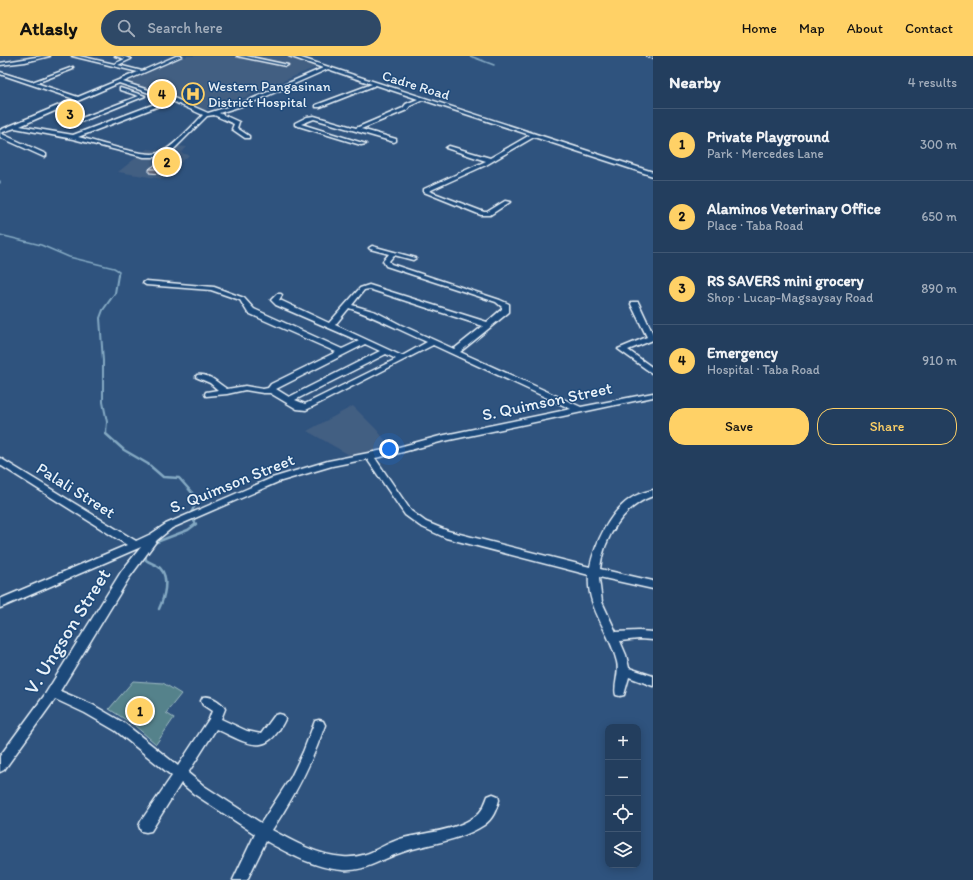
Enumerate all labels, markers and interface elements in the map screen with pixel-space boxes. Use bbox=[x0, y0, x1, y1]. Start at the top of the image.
search box bbox=[101, 10, 381, 46]
text: Atlasly bbox=[20, 17, 77, 40]
icon: search bbox=[115, 17, 137, 39]
text: Search here bbox=[147, 19, 223, 37]
text: Home bbox=[742, 20, 777, 37]
text: Map bbox=[799, 20, 825, 37]
text: About bbox=[847, 20, 883, 37]
text: Contact bbox=[905, 20, 953, 37]
street label: Cadre Road bbox=[380, 67, 452, 104]
text: Nearby bbox=[669, 72, 721, 92]
text: 4 results bbox=[908, 75, 957, 90]
place label: Western Pangasinan District Hospital bbox=[208, 78, 331, 111]
pin: 4 bbox=[149, 79, 175, 109]
hospital icon: Western Pangasinan District Hospital bbox=[180, 81, 206, 107]
pin: 3 bbox=[57, 99, 83, 129]
text: Private Playground bbox=[707, 128, 829, 146]
text: 1 bbox=[679, 137, 685, 152]
text: 300 m bbox=[920, 137, 957, 152]
text: Park · Mercedes Lane bbox=[707, 146, 824, 161]
pin: 2 bbox=[154, 147, 180, 177]
text: Alaminos Veterinary Office bbox=[707, 200, 881, 218]
text: 2 bbox=[679, 209, 685, 224]
text: 650 m bbox=[921, 209, 957, 224]
text: Place · Taba Road bbox=[707, 218, 803, 233]
text: RS SAVERS mini grocery bbox=[707, 272, 864, 290]
text: 3 bbox=[678, 281, 686, 296]
text: 890 m bbox=[921, 281, 957, 296]
text: Shop · Lucap-Magsaysay Road bbox=[707, 290, 873, 305]
text: Emergency bbox=[707, 344, 778, 362]
text: 4 bbox=[678, 353, 686, 368]
text: 910 m bbox=[922, 353, 957, 368]
text: Hospital · Taba Road bbox=[707, 362, 820, 377]
street label: S. Quimson Street bbox=[480, 377, 614, 425]
button: Save bbox=[669, 408, 809, 445]
button: Share bbox=[817, 408, 957, 445]
your location bbox=[379, 439, 399, 459]
street label: S. Quimson Street bbox=[167, 449, 297, 517]
street label: Palali Street bbox=[33, 458, 120, 523]
street label: V. Ungson Street bbox=[19, 563, 115, 699]
pin: 1 bbox=[127, 696, 153, 726]
map controls bbox=[605, 724, 641, 868]
button: + bbox=[605, 724, 641, 760]
button: − bbox=[605, 760, 641, 796]
button: locate bbox=[605, 796, 641, 832]
button: layers bbox=[605, 832, 641, 868]

